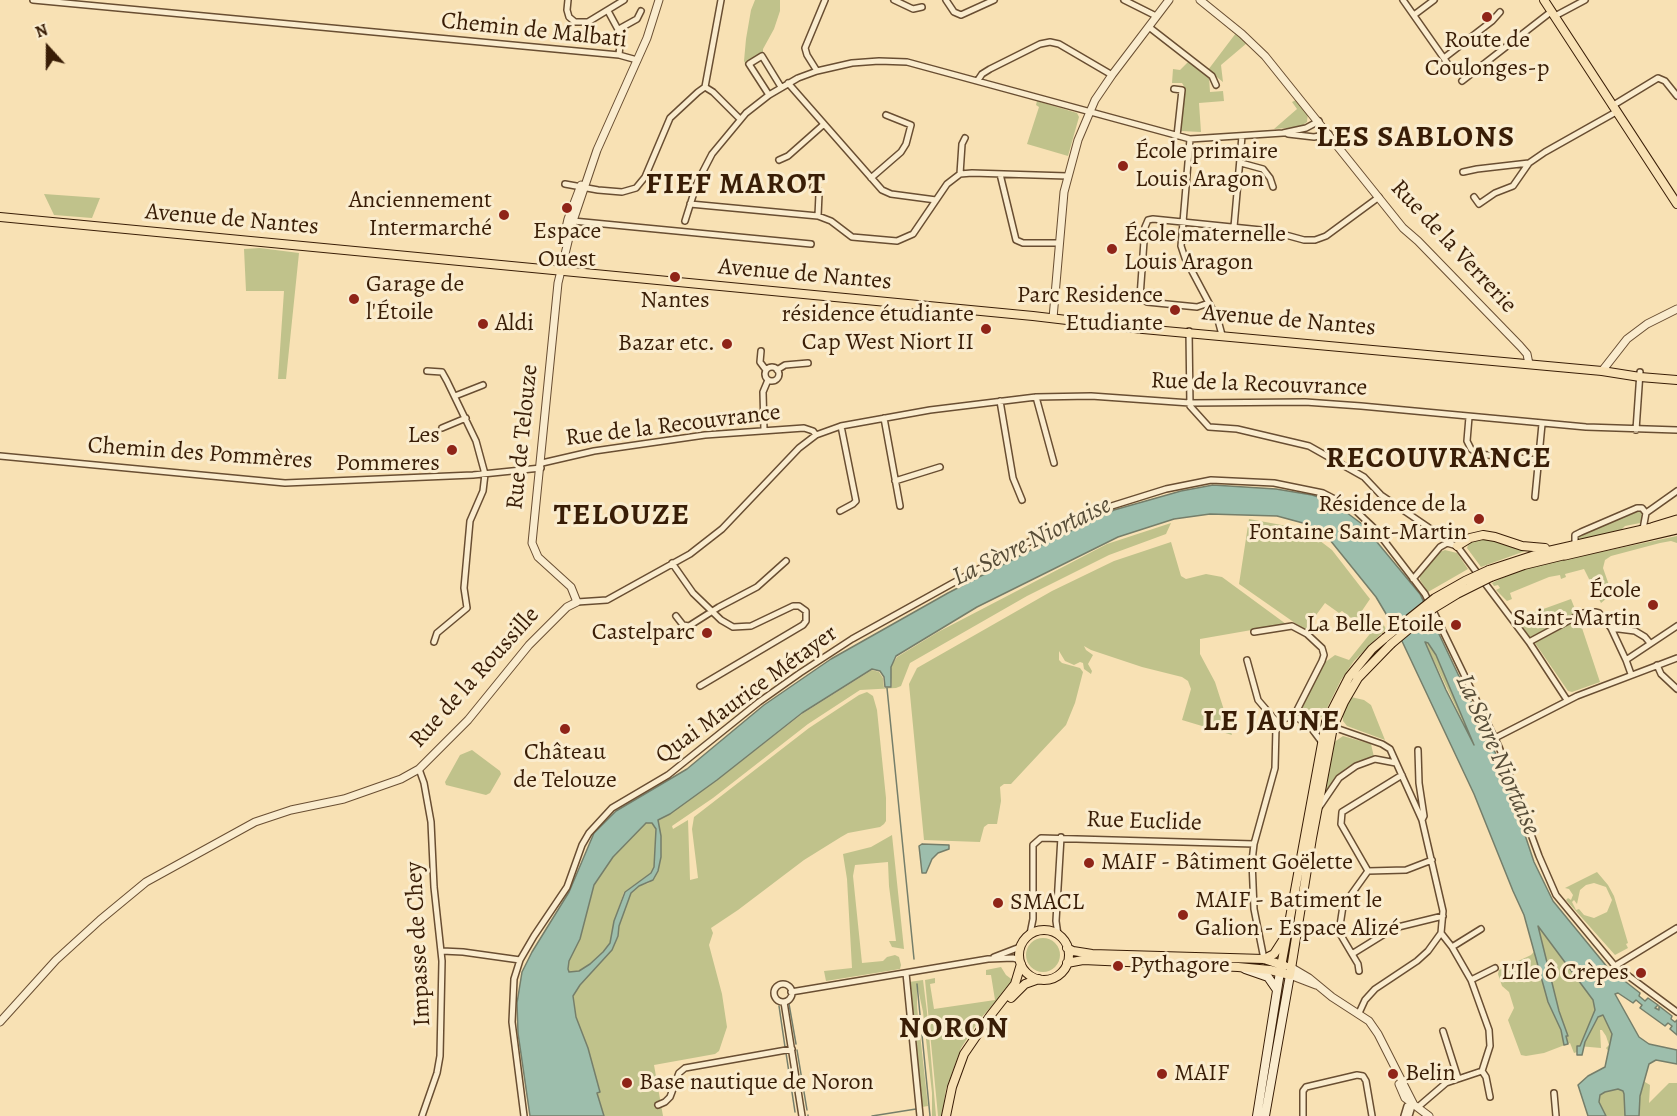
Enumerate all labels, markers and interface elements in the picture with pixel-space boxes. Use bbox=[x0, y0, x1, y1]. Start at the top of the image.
street label: Chemin de Malbati bbox=[440, 7, 628, 55]
marker: Route de Coulonges-p bbox=[1480, 10, 1494, 24]
north arrow bbox=[18, 18, 78, 78]
text: N bbox=[32, 19, 51, 44]
place label: Route de Coulonges-p bbox=[1425, 27, 1549, 83]
district label: LES SABLONS bbox=[1316, 121, 1516, 157]
place label: École primaire Louis Aragon bbox=[1135, 138, 1278, 194]
marker: École primaire Louis Aragon bbox=[1116, 159, 1130, 173]
district label: FIEF MAROT bbox=[646, 168, 826, 204]
street label: Rue de la Verrerie bbox=[1384, 174, 1522, 320]
place label: Anciennement Intermarché bbox=[349, 187, 492, 243]
street label: Avenue de Nantes bbox=[144, 198, 320, 242]
marker: Espace Ouest bbox=[560, 201, 574, 215]
marker: Anciennement Intermarché bbox=[497, 208, 511, 222]
place label: Espace Ouest bbox=[533, 218, 601, 274]
place label: École maternelle Louis Aragon bbox=[1124, 221, 1286, 277]
marker: École maternelle Louis Aragon bbox=[1105, 242, 1119, 256]
street label: Avenue de Nantes bbox=[717, 253, 893, 297]
marker: Nantes bbox=[668, 270, 682, 284]
place label: Garage de l'Étoile bbox=[366, 271, 464, 327]
place label: Parc Residence Etudiante bbox=[1017, 282, 1163, 338]
place label: Nantes bbox=[640, 287, 710, 315]
marker: Garage de l'Étoile bbox=[347, 292, 361, 306]
street label: Avenue de Nantes bbox=[1201, 299, 1377, 343]
place label: résidence étudiante Cap West Niort II bbox=[781, 301, 974, 357]
marker: Parc Residence Etudiante bbox=[1168, 303, 1182, 317]
place label: Aldi bbox=[495, 310, 534, 338]
marker: Aldi bbox=[476, 317, 490, 331]
marker: résidence étudiante Cap West Niort II bbox=[979, 322, 993, 336]
place label: Bazar etc. bbox=[618, 330, 715, 358]
marker: Bazar etc. bbox=[720, 337, 734, 351]
street label: Rue de Telouze bbox=[501, 363, 545, 511]
street label: Rue de la Recouvrance bbox=[1150, 367, 1368, 403]
street label: Rue de la Recouvrance bbox=[564, 399, 782, 453]
place label: Les Pommeres bbox=[336, 422, 440, 478]
street label: Chemin des Pommères bbox=[87, 432, 313, 476]
district label: RECOUVRANCE bbox=[1326, 442, 1552, 478]
marker: Les Pommeres bbox=[445, 443, 459, 457]
water label: La Sèvre Niortaise bbox=[948, 490, 1116, 594]
place label: Résidence de la Fontaine Saint-Martin bbox=[1248, 491, 1467, 547]
district label: TELOUZE bbox=[554, 499, 690, 535]
marker: Résidence de la Fontaine Saint-Martin bbox=[1472, 512, 1486, 526]
place label: École Saint-Martin bbox=[1513, 577, 1641, 633]
marker: École Saint-Martin bbox=[1646, 598, 1660, 612]
street label: Rue de la Roussille bbox=[404, 601, 546, 755]
place label: La Belle Etoile bbox=[1306, 611, 1444, 639]
marker: La Belle Etoile bbox=[1449, 618, 1463, 632]
place label: Castelparc bbox=[592, 619, 695, 647]
street label: Quai Maurice Métayer bbox=[651, 619, 843, 771]
marker: Castelparc bbox=[700, 626, 714, 640]
water label: La Sèvre Niortaise bbox=[1448, 670, 1546, 840]
district label: LE JAUNE bbox=[1203, 705, 1341, 741]
marker: Château de Telouze bbox=[558, 722, 572, 736]
place label: Château de Telouze bbox=[513, 739, 617, 795]
street label: Rue Euclide bbox=[1086, 806, 1202, 838]
place label: MAIF - Bâtiment Goëlette bbox=[1101, 849, 1353, 877]
marker: MAIF - Bâtiment Goëlette bbox=[1082, 856, 1096, 870]
street label: Impasse de Chey bbox=[400, 861, 438, 1027]
place label: MAIF - Batiment le Galion - Espace Alizé bbox=[1195, 887, 1399, 943]
place label: SMACL bbox=[1010, 889, 1084, 917]
marker: SMACL bbox=[991, 896, 1005, 910]
marker: MAIF - Batiment le Galion - Espace Alizé bbox=[1176, 908, 1190, 922]
place label: Pythagore bbox=[1130, 952, 1230, 980]
marker: Pythagore bbox=[1111, 959, 1125, 973]
place label: L'Ile ô Crèpes bbox=[1501, 959, 1629, 987]
marker: L'Ile ô Crèpes bbox=[1634, 966, 1648, 980]
district label: NORON bbox=[899, 1012, 1009, 1048]
place label: MAIF bbox=[1174, 1060, 1229, 1088]
place label: Belin bbox=[1405, 1060, 1456, 1088]
marker: MAIF bbox=[1155, 1067, 1169, 1081]
marker: Belin bbox=[1386, 1067, 1400, 1081]
place label: Base nautique de Noron bbox=[639, 1069, 874, 1097]
marker: Base nautique de Noron bbox=[620, 1076, 634, 1090]

